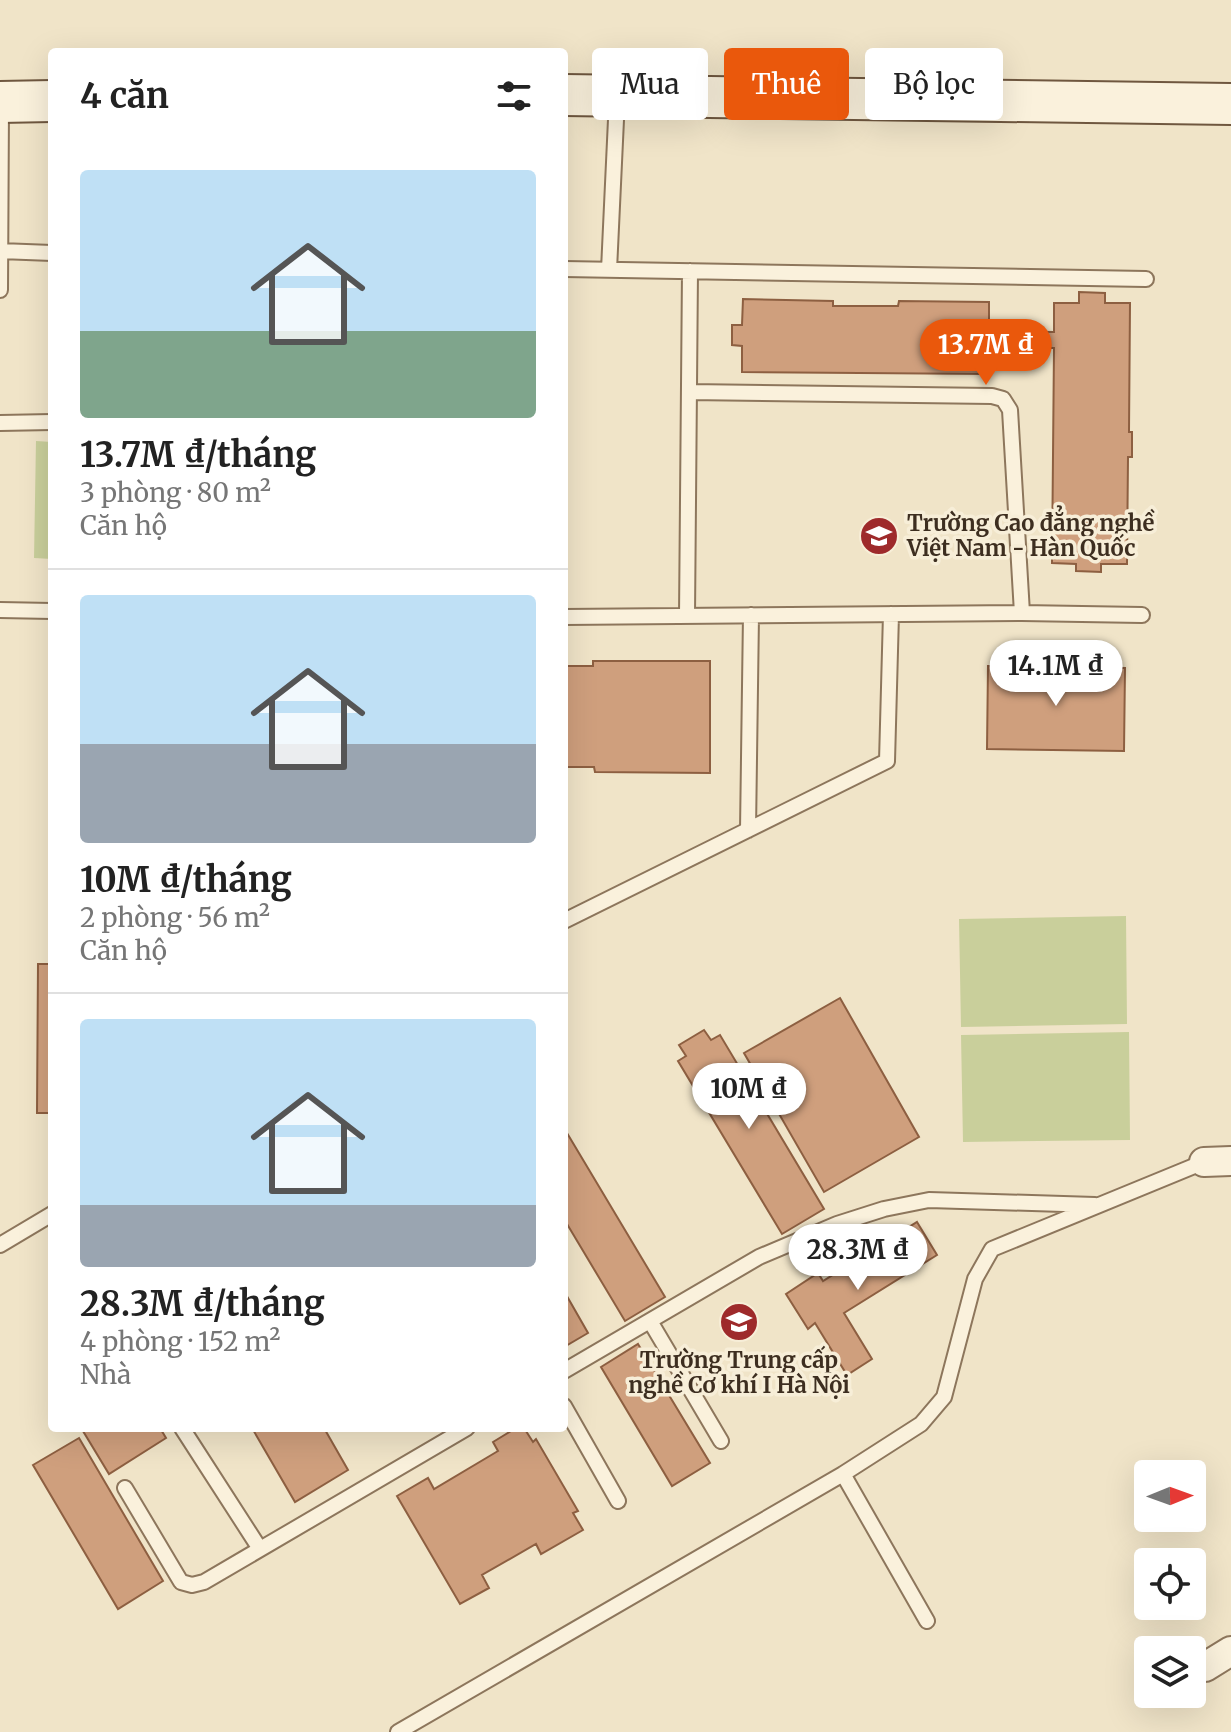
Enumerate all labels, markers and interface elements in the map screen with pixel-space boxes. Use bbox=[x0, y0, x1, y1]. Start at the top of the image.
chip: Mua bbox=[592, 48, 708, 120]
chip: Thuê bbox=[724, 48, 849, 120]
chip: Bộ lọc bbox=[865, 48, 1003, 120]
icon: filters bbox=[492, 74, 536, 118]
text: 4 căn bbox=[80, 75, 169, 117]
icon: home bbox=[236, 222, 380, 366]
pin: 13.7M ₫ bbox=[912, 319, 1060, 387]
text: 13.7M ₫ bbox=[938, 328, 1034, 361]
text: 13.7M ₫/tháng bbox=[80, 434, 316, 476]
text: 3 phòng · 80 m² bbox=[80, 476, 271, 509]
place label: Trường Cao đẳng nghề Việt Nam - Hàn Quốc bbox=[906, 505, 1155, 562]
text: Căn hộ bbox=[80, 509, 167, 542]
school or university icon: Trường Cao đẳng nghề Việt Nam - Hàn Quốc bbox=[858, 515, 900, 557]
pin: 14.1M ₫ bbox=[982, 640, 1130, 708]
icon: home bbox=[236, 647, 380, 791]
text: 14.1M ₫ bbox=[1008, 649, 1104, 682]
text: 10M ₫/tháng bbox=[80, 859, 292, 901]
text: 2 phòng · 56 m² bbox=[80, 901, 270, 934]
text: Căn hộ bbox=[80, 934, 167, 967]
pin: 10M ₫ bbox=[693, 1063, 805, 1131]
icon: home bbox=[236, 1071, 380, 1215]
text: 10M ₫ bbox=[710, 1072, 788, 1105]
pin: 28.3M ₫ bbox=[784, 1224, 932, 1292]
text: 28.3M ₫ bbox=[807, 1233, 909, 1266]
text: 28.3M ₫/tháng bbox=[80, 1283, 325, 1325]
school or university icon: Trường Trung cấp nghề Cơ khí I Hà Nội bbox=[718, 1301, 760, 1343]
text: 4 phòng · 152 m² bbox=[80, 1325, 280, 1358]
place label: Trường Trung cấp nghề Cơ khí I Hà Nội bbox=[628, 1345, 850, 1399]
text: Nhà bbox=[80, 1358, 131, 1391]
north arrow bbox=[1134, 1460, 1206, 1532]
map controls bbox=[1134, 1460, 1206, 1708]
button: locate bbox=[1134, 1548, 1206, 1620]
button: layers bbox=[1134, 1636, 1206, 1708]

